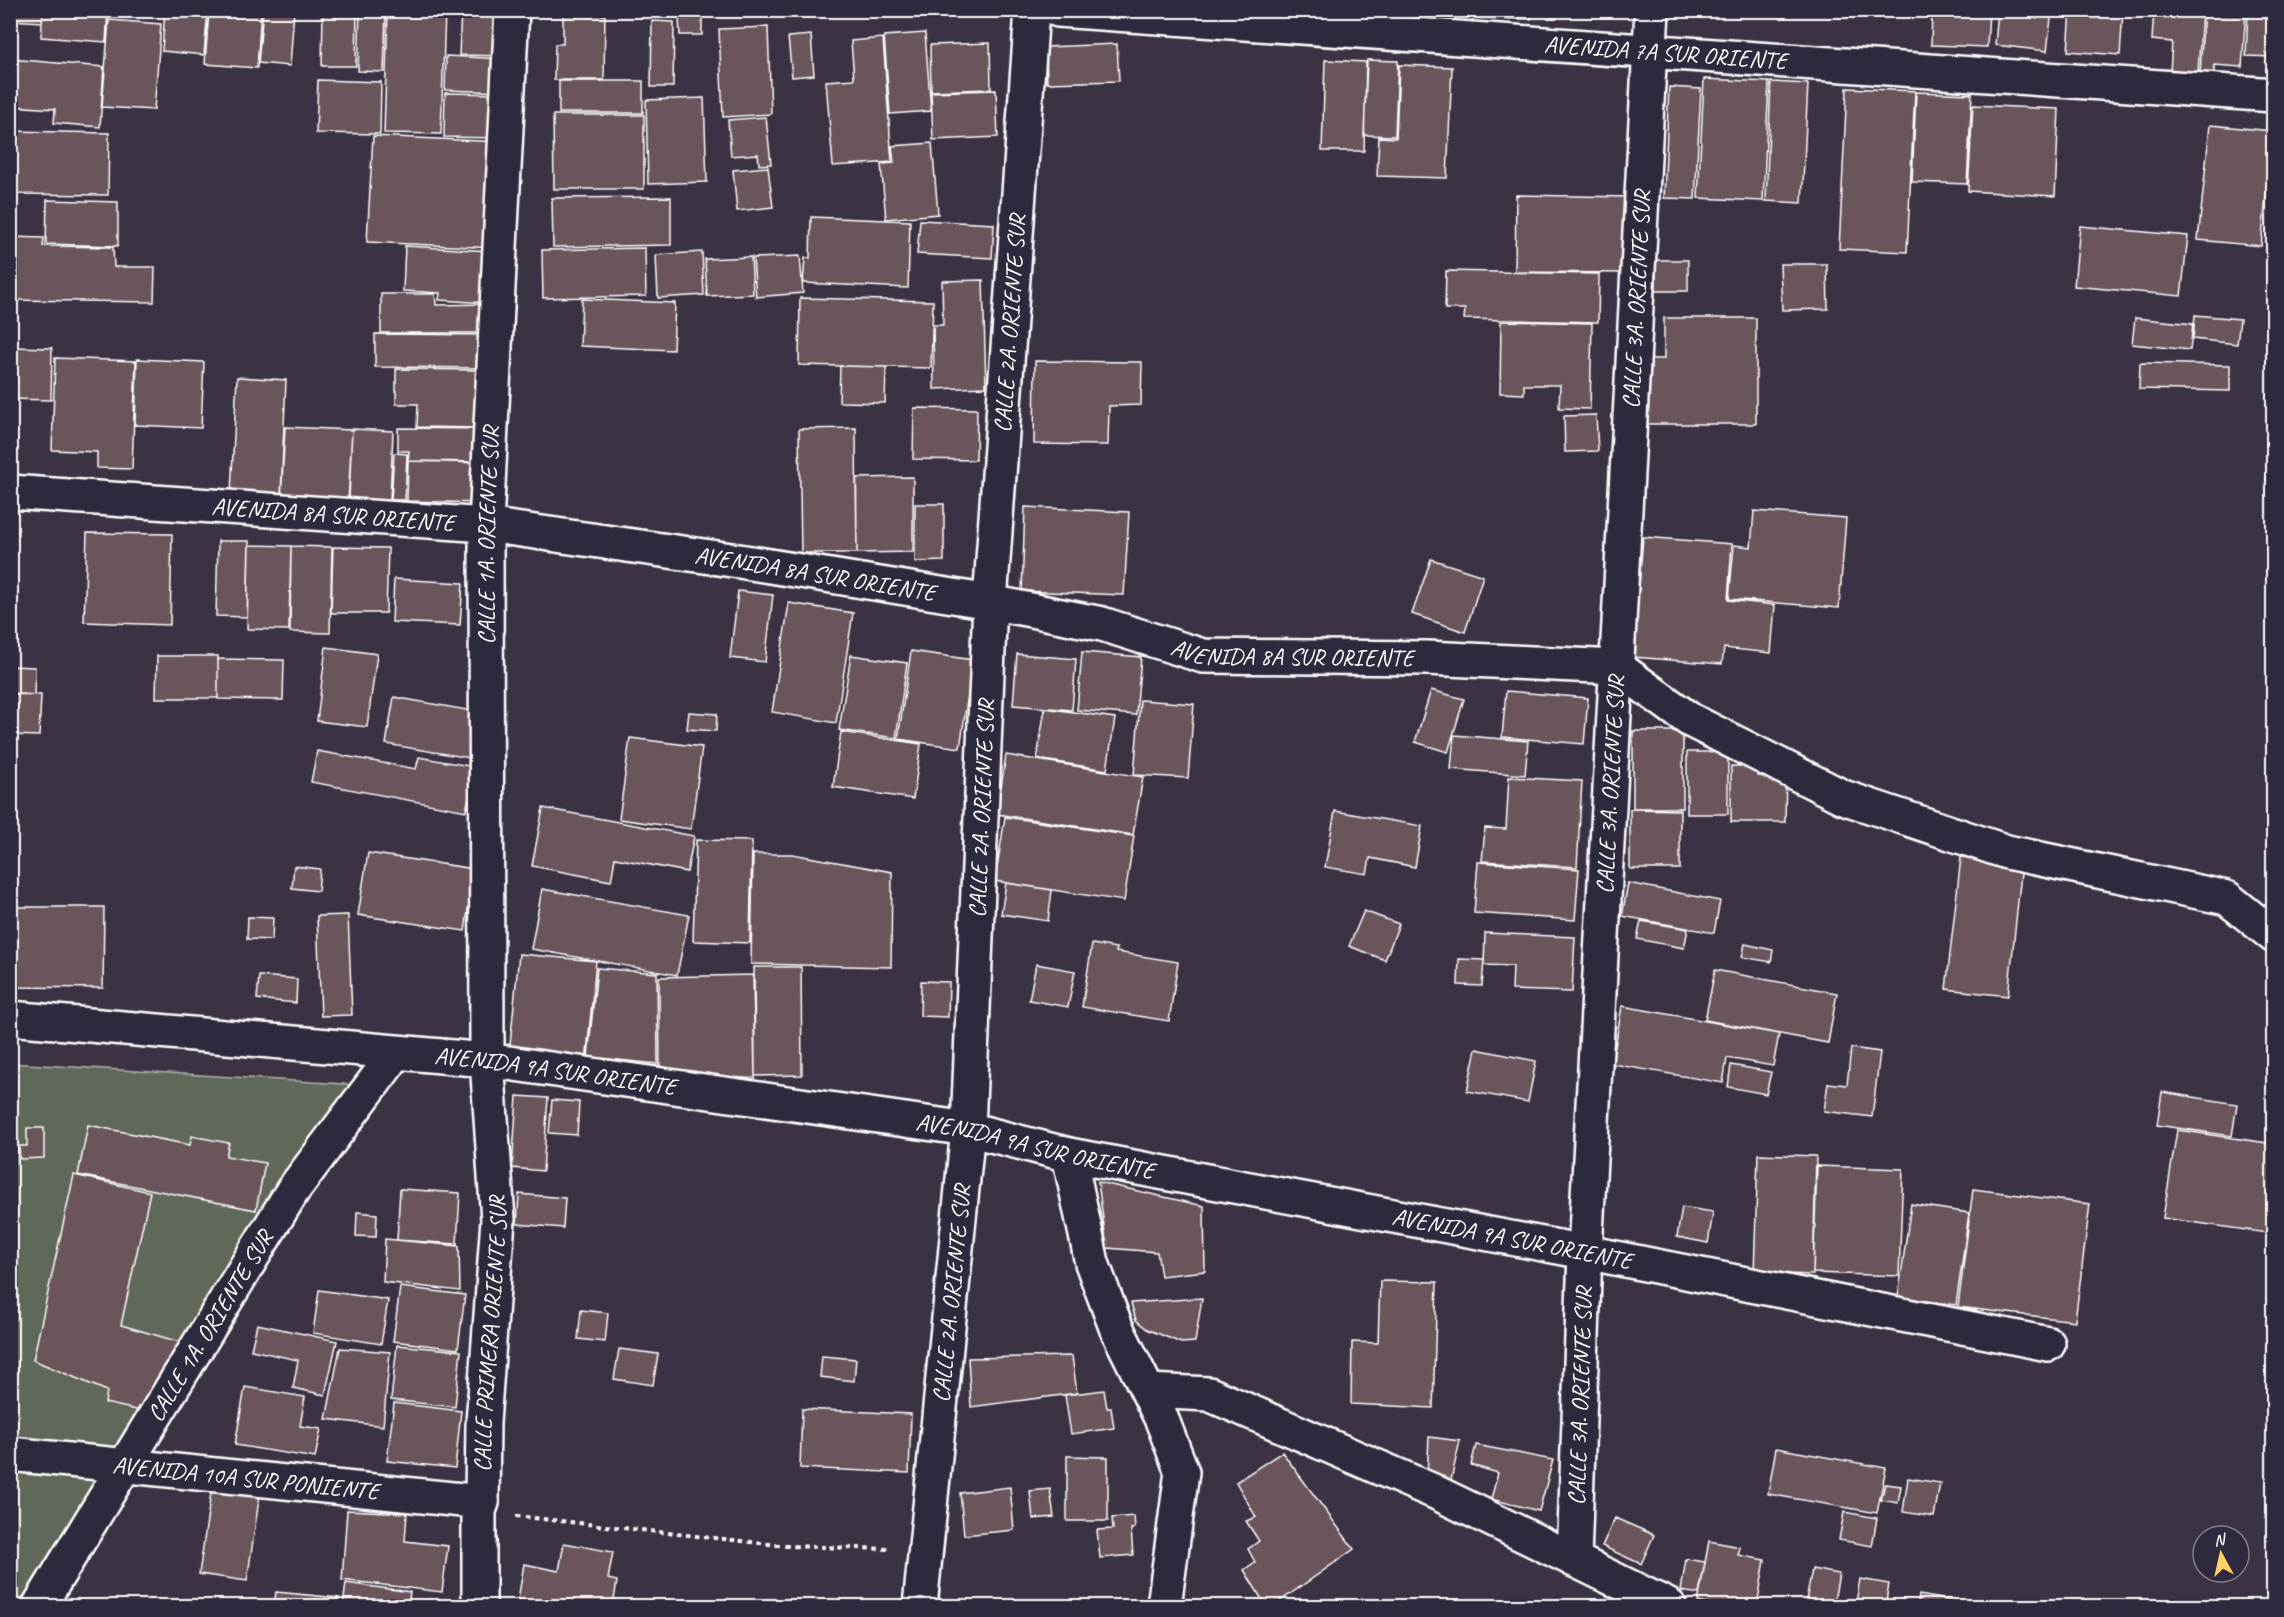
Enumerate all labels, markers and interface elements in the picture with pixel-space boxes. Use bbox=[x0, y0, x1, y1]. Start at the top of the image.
street label: AVENIDA 7A SUR ORIENTE bbox=[1543, 29, 1791, 76]
street label: CALLE 3A. ORIENTE SUR bbox=[1616, 188, 1657, 409]
street label: CALLE 2A. ORIENTE SUR bbox=[987, 212, 1033, 433]
street label: CALLE 1A. ORIENTE SUR bbox=[471, 424, 506, 644]
street label: AVENIDA 8A SUR ORIENTE bbox=[211, 491, 458, 538]
street label: AVENIDA 8A SUR ORIENTE bbox=[693, 540, 941, 608]
street label: AVENIDA 8A SUR ORIENTE bbox=[1167, 632, 1416, 673]
street label: CALLE 3A. ORIENTE SUR bbox=[1589, 673, 1631, 895]
street label: CALLE 2A. ORIENTE SUR bbox=[962, 697, 1001, 918]
street label: AVENIDA 9A SUR ORIENTE bbox=[433, 1040, 681, 1102]
street label: AVENIDA 9A SUR ORIENTE bbox=[914, 1107, 1160, 1186]
street label: CALLE 2A. ORIENTE SUR bbox=[926, 1182, 977, 1404]
street label: CALLE PRIMERA ORIENTE SUR bbox=[467, 1193, 513, 1472]
street label: AVENIDA 9A SUR ORIENTE bbox=[1390, 1201, 1637, 1277]
street label: CALLE 1A. ORIENTE SUR bbox=[140, 1223, 281, 1427]
street label: CALLE 3A. ORIENTE SUR bbox=[1561, 1285, 1599, 1506]
street label: AVENIDA 10A SUR PONIENTE bbox=[111, 1450, 383, 1507]
north arrow bbox=[2191, 1524, 2251, 1584]
text: N bbox=[2213, 1529, 2228, 1551]

